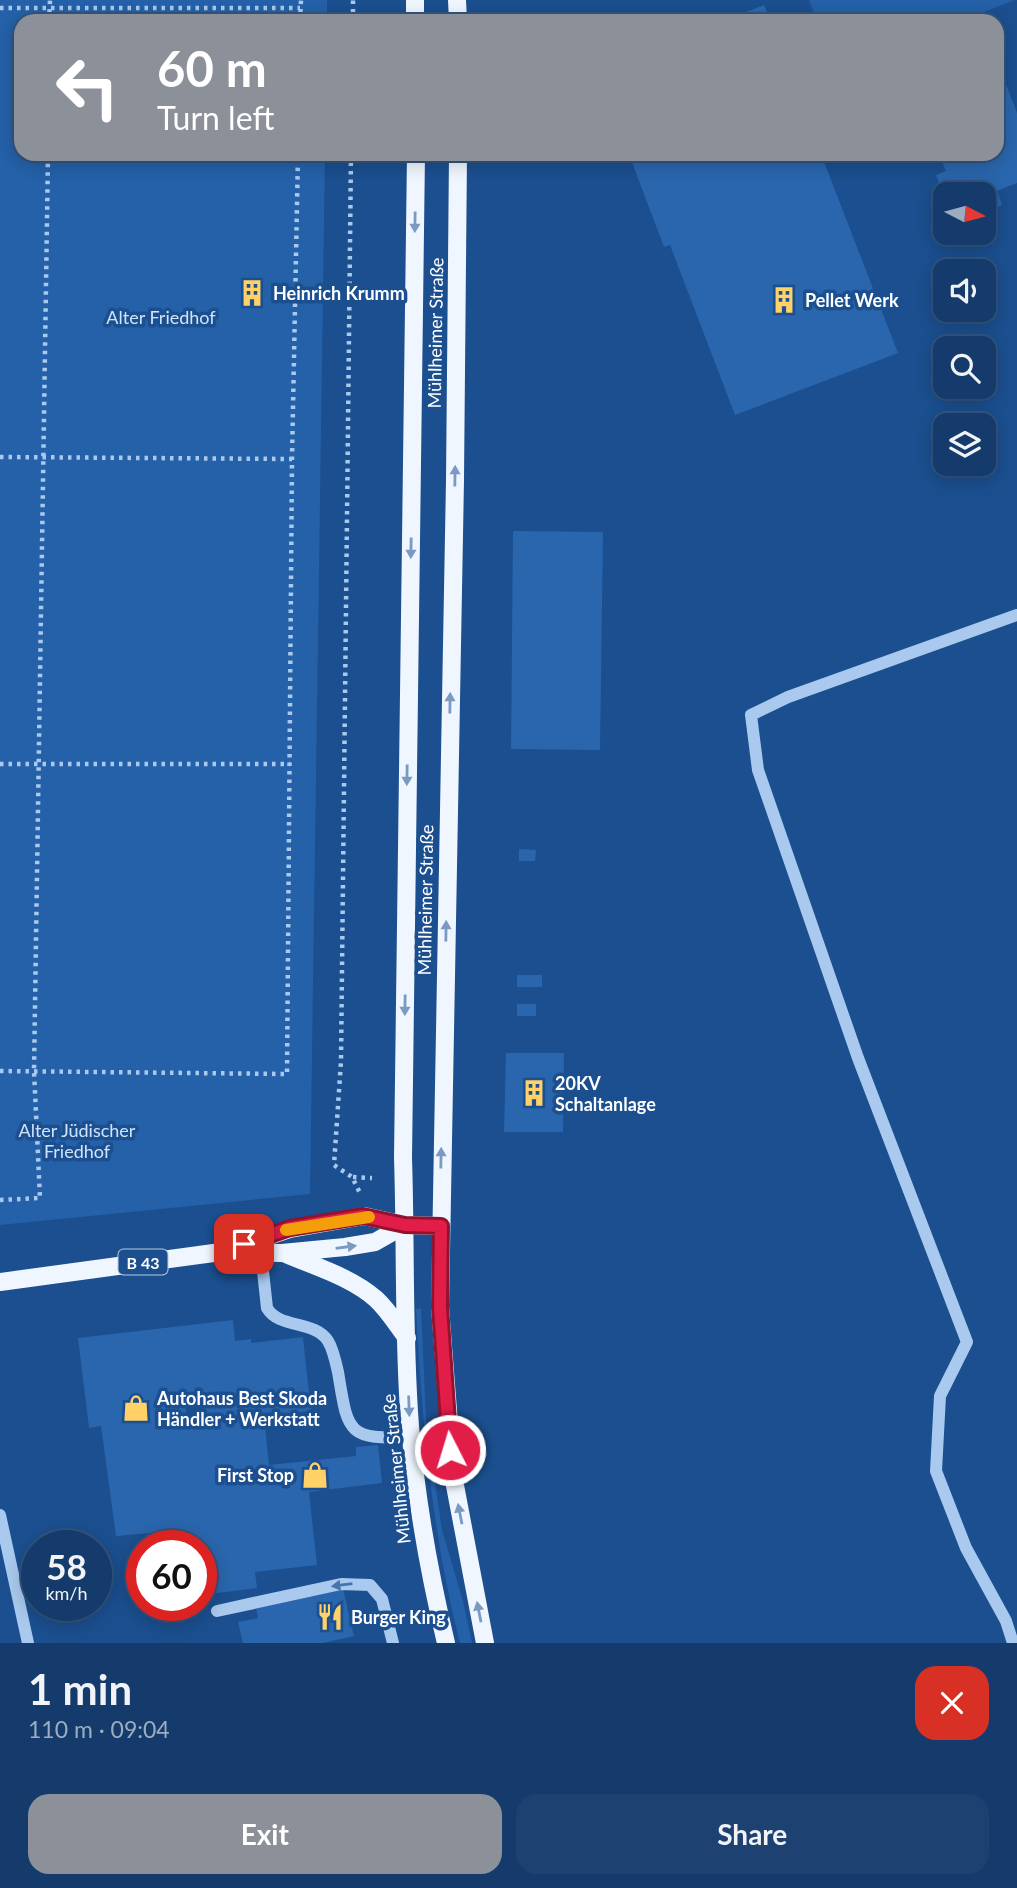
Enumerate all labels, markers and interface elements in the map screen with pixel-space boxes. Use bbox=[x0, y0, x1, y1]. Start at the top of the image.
text: 60 m bbox=[157, 39, 267, 97]
icon: left bbox=[42, 42, 133, 133]
text: Turn left bbox=[157, 98, 274, 137]
north arrow bbox=[933, 182, 996, 245]
map controls bbox=[933, 182, 996, 476]
one-way arrow bbox=[409, 211, 421, 233]
street label: Mühlheimer Straße bbox=[423, 257, 447, 409]
button: sound bbox=[933, 259, 996, 322]
building icon: Heinrich Krumm bbox=[237, 278, 267, 308]
place label: Heinrich Krumm bbox=[273, 282, 405, 304]
building icon: Pellet Werk bbox=[769, 285, 799, 315]
place label: Pellet Werk bbox=[805, 289, 899, 311]
park label: Alter Friedhof bbox=[106, 306, 216, 328]
button: search bbox=[933, 336, 996, 399]
button: layers bbox=[933, 413, 996, 476]
one-way arrow bbox=[449, 464, 460, 486]
one-way arrow bbox=[405, 537, 417, 559]
one-way arrow bbox=[445, 692, 456, 714]
one-way arrow bbox=[402, 764, 413, 786]
street label: Mühlheimer Straße bbox=[413, 824, 437, 976]
one-way arrow bbox=[440, 919, 452, 941]
one-way arrow bbox=[399, 994, 410, 1016]
place label: 20KV Schaltanlage bbox=[555, 1072, 656, 1115]
building icon: 20KV Schaltanlage bbox=[519, 1078, 549, 1108]
park label: Alter Jüdischer Friedhof bbox=[19, 1119, 136, 1162]
one-way arrow bbox=[435, 1147, 447, 1169]
pin bbox=[214, 1214, 274, 1274]
icon: arrive bbox=[225, 1225, 263, 1263]
one-way arrow bbox=[335, 1241, 357, 1252]
road number: B 43 bbox=[118, 1250, 168, 1274]
place label: Autohaus Best Skoda Händler + Werkstatt bbox=[156, 1387, 327, 1430]
shop icon: Autohaus Best Skoda Händler + Werkstatt bbox=[121, 1393, 151, 1423]
street label: Mühlheimer Straße bbox=[377, 1393, 415, 1545]
one-way arrow bbox=[403, 1396, 415, 1418]
position arrow bbox=[413, 1413, 487, 1487]
shop icon: First Stop bbox=[300, 1460, 330, 1490]
place label: First Stop bbox=[217, 1464, 294, 1486]
one-way arrow bbox=[454, 1503, 465, 1525]
speed limit sign: 60 bbox=[126, 1530, 217, 1621]
text: 58 bbox=[46, 1545, 87, 1587]
one-way arrow bbox=[331, 1579, 353, 1590]
text: km/h bbox=[45, 1582, 88, 1604]
one-way arrow bbox=[474, 1601, 485, 1623]
restaurant icon: Burger King bbox=[315, 1602, 345, 1632]
place label: Burger King bbox=[351, 1606, 446, 1628]
text: 1 min bbox=[28, 1664, 132, 1714]
button: close bbox=[915, 1666, 989, 1740]
text: 110 m · 09:04 bbox=[28, 1715, 170, 1743]
button: Exit bbox=[28, 1794, 502, 1874]
button: Share bbox=[516, 1794, 989, 1874]

